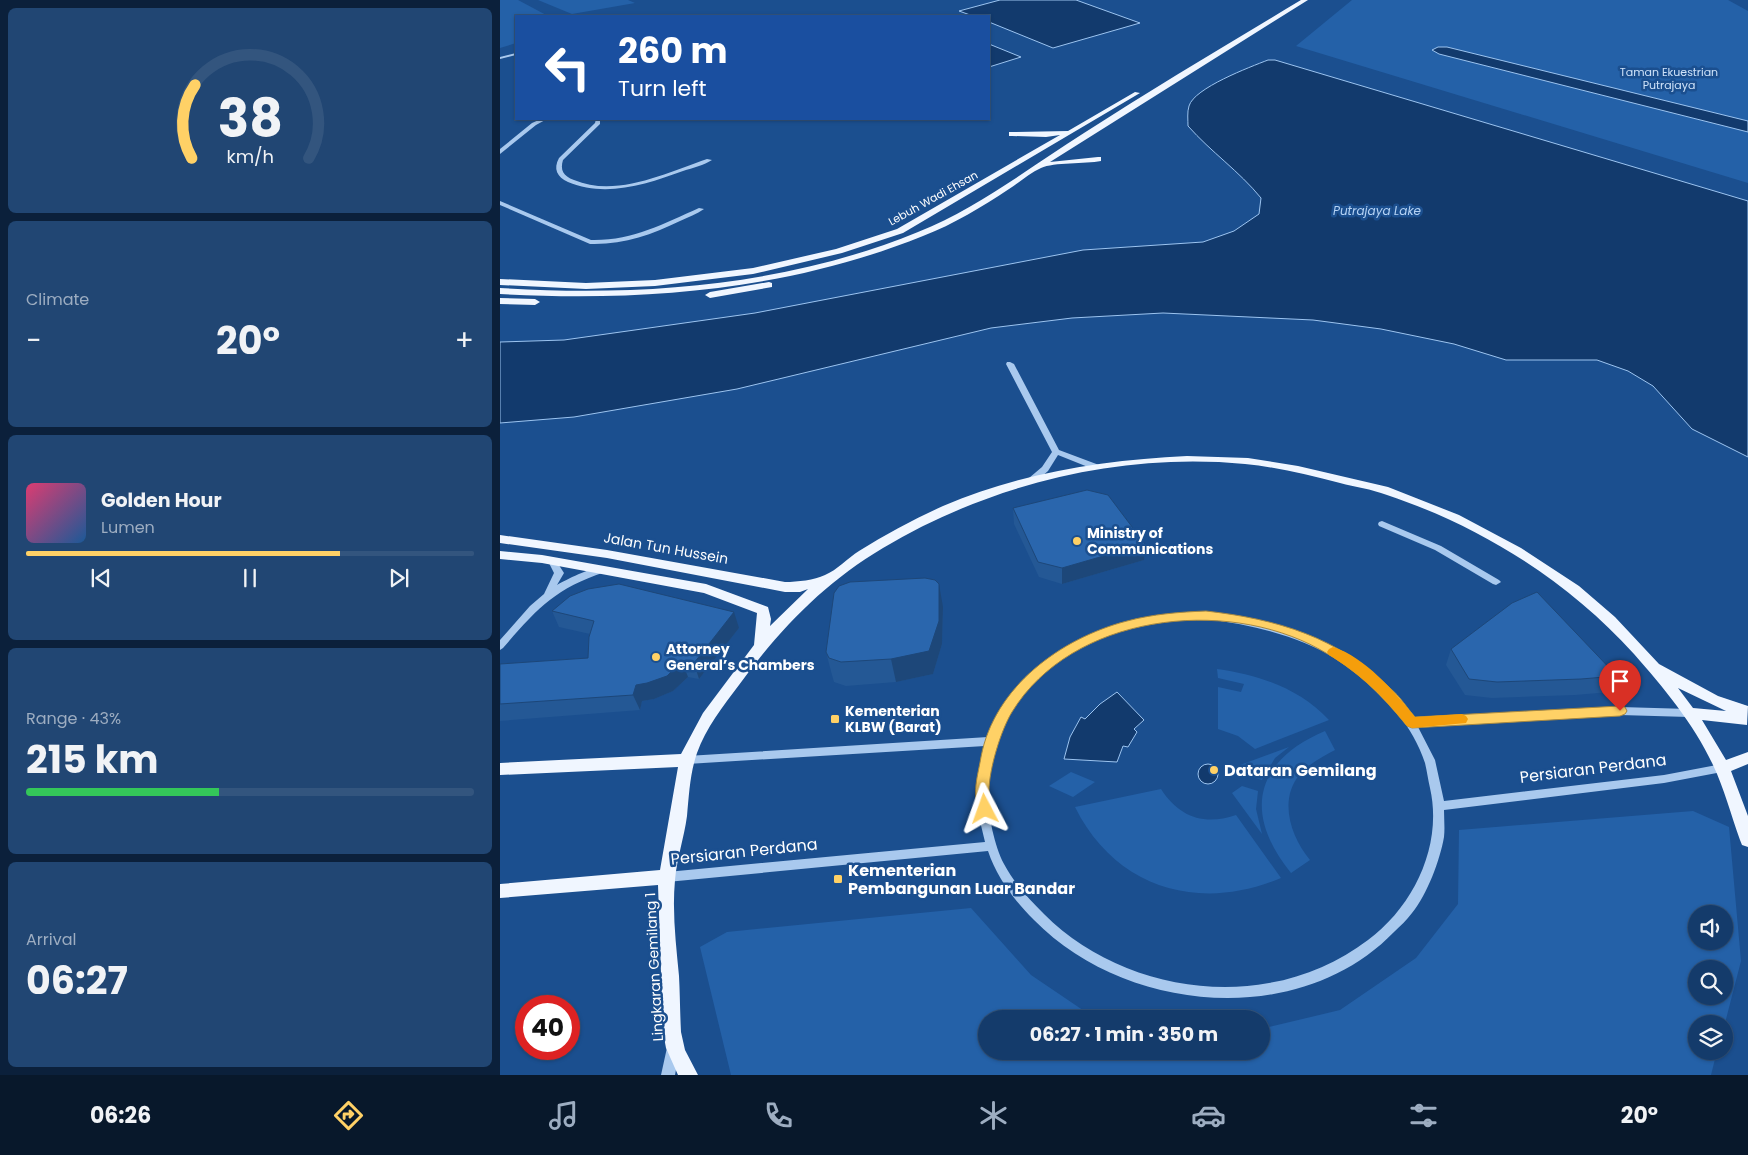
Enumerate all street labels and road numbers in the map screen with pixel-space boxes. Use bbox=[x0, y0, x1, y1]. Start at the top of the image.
street label: Lebuh Wadi Ehsan bbox=[885, 167, 981, 229]
street label: Jalan Tun Hussein bbox=[602, 527, 730, 569]
street label: Persiaran Perdana bbox=[1519, 748, 1668, 789]
street label: Persiaran Perdana bbox=[670, 832, 819, 871]
street label: Lingkaran Gemilang 1 bbox=[640, 892, 668, 1042]

